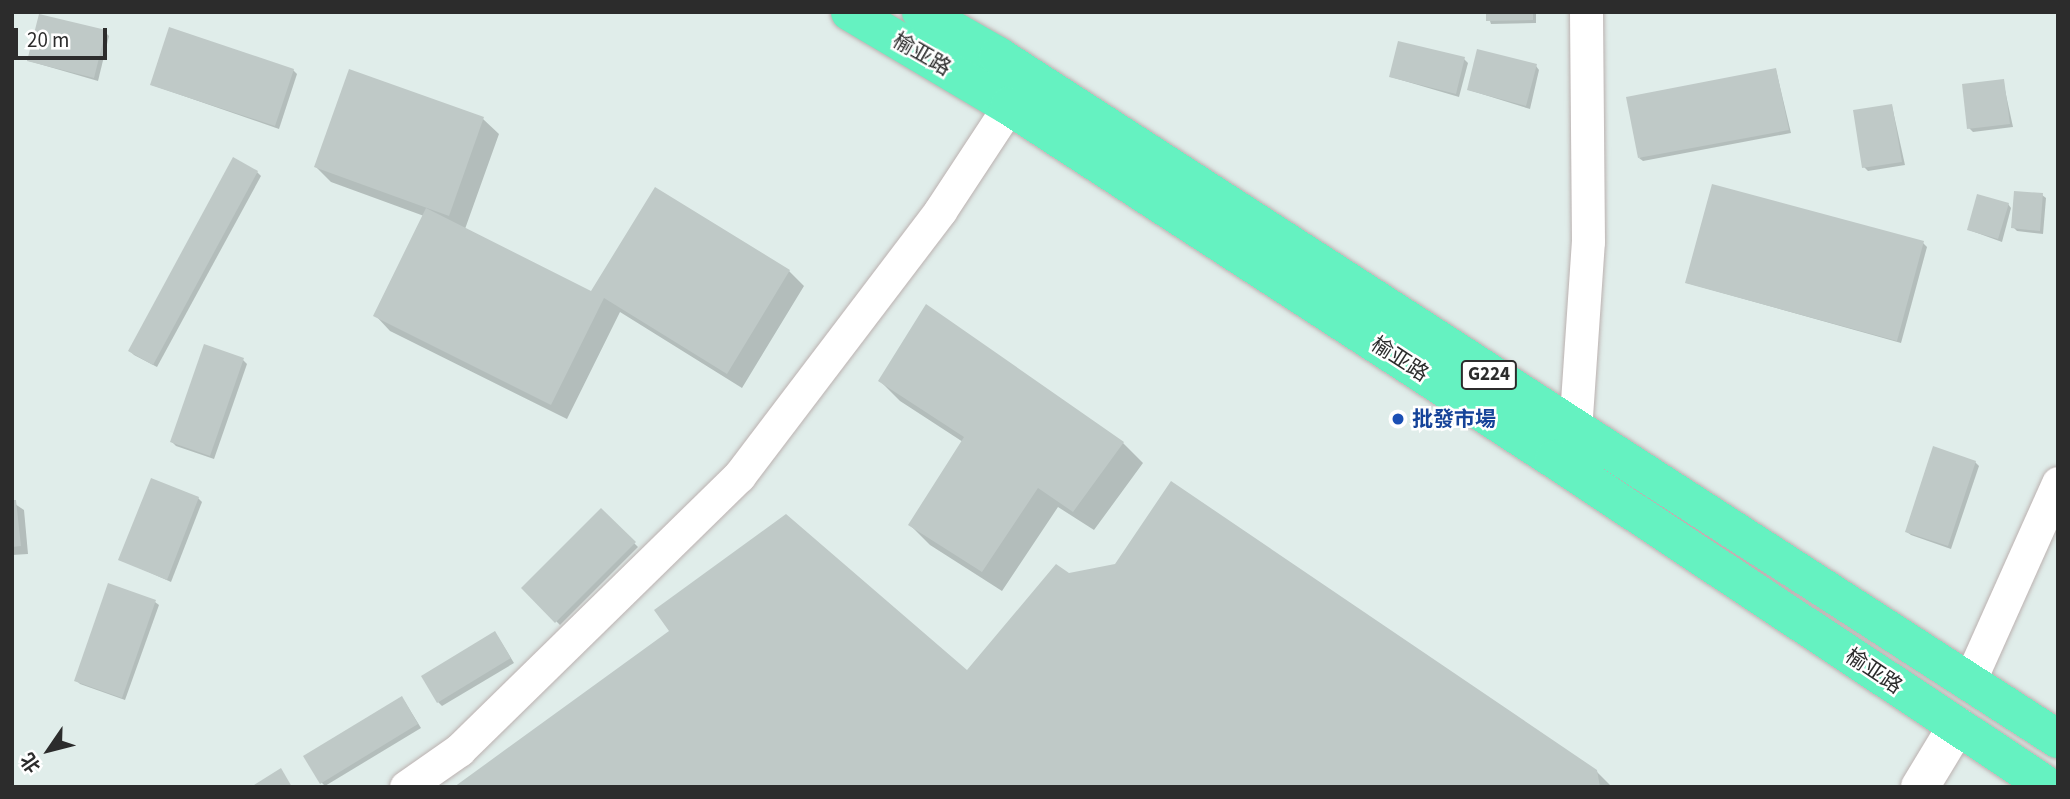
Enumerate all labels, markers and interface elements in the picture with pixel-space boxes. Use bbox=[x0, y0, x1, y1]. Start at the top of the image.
scale bar bbox=[18, 14, 110, 58]
text: 20 m bbox=[27, 25, 69, 55]
street label: 榆亚路 bbox=[888, 27, 956, 81]
street label: 榆亚路 bbox=[1367, 331, 1433, 387]
road number: G224 bbox=[1459, 360, 1519, 390]
place label: 批發市場 bbox=[1412, 406, 1496, 432]
marker: 批發市場 bbox=[1390, 411, 1406, 427]
street label: 榆亚路 bbox=[1841, 643, 1907, 699]
north arrow bbox=[14, 715, 84, 785]
text: 北 bbox=[15, 747, 48, 778]

